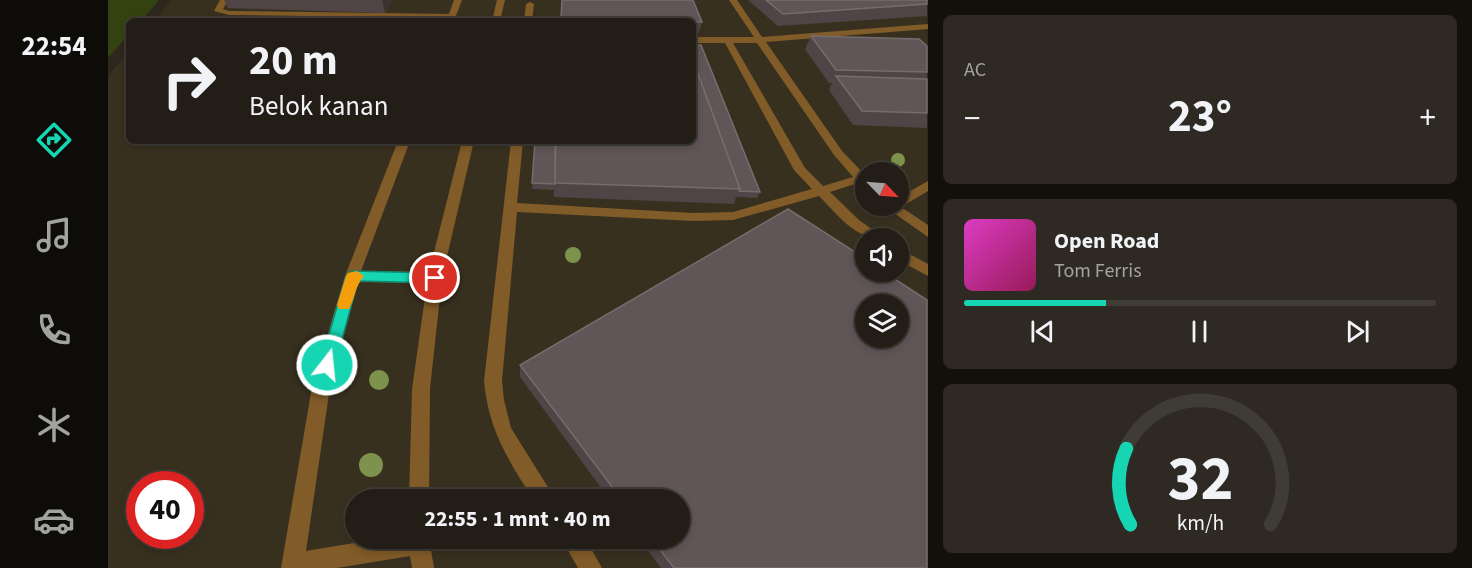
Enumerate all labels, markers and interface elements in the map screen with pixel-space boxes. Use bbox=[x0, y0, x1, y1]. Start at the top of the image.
text: 22:54 bbox=[21, 27, 87, 66]
text: 20 m bbox=[249, 31, 338, 91]
icon: right bbox=[150, 42, 228, 120]
text: AC bbox=[964, 56, 986, 84]
text: 23° bbox=[1168, 85, 1232, 149]
text: Belok kanan bbox=[249, 87, 388, 126]
text: − bbox=[964, 95, 980, 142]
text: + bbox=[1420, 95, 1436, 142]
icon: directions bbox=[33, 119, 75, 161]
north arrow bbox=[855, 162, 909, 216]
map controls bbox=[855, 162, 909, 348]
icon: music bbox=[33, 214, 75, 256]
text: Open Road bbox=[1054, 225, 1159, 257]
button: sound bbox=[855, 228, 909, 282]
pin bbox=[409, 252, 460, 303]
text: Tom Ferris bbox=[1054, 257, 1142, 285]
icon: arrive bbox=[418, 261, 451, 294]
button: layers bbox=[855, 294, 909, 348]
icon: phone bbox=[33, 309, 75, 351]
icon: previous bbox=[1026, 315, 1059, 348]
icon: pause bbox=[1183, 315, 1216, 348]
icon: next bbox=[1341, 315, 1374, 348]
position arrow bbox=[295, 333, 359, 397]
icon: climate bbox=[33, 404, 75, 446]
text: 32 bbox=[1167, 436, 1233, 525]
speed limit sign: 40 bbox=[126, 471, 204, 549]
icon: car bbox=[33, 499, 75, 541]
text: 22:55 · 1 mnt · 40 m bbox=[424, 503, 611, 535]
text: km/h bbox=[1176, 509, 1224, 540]

